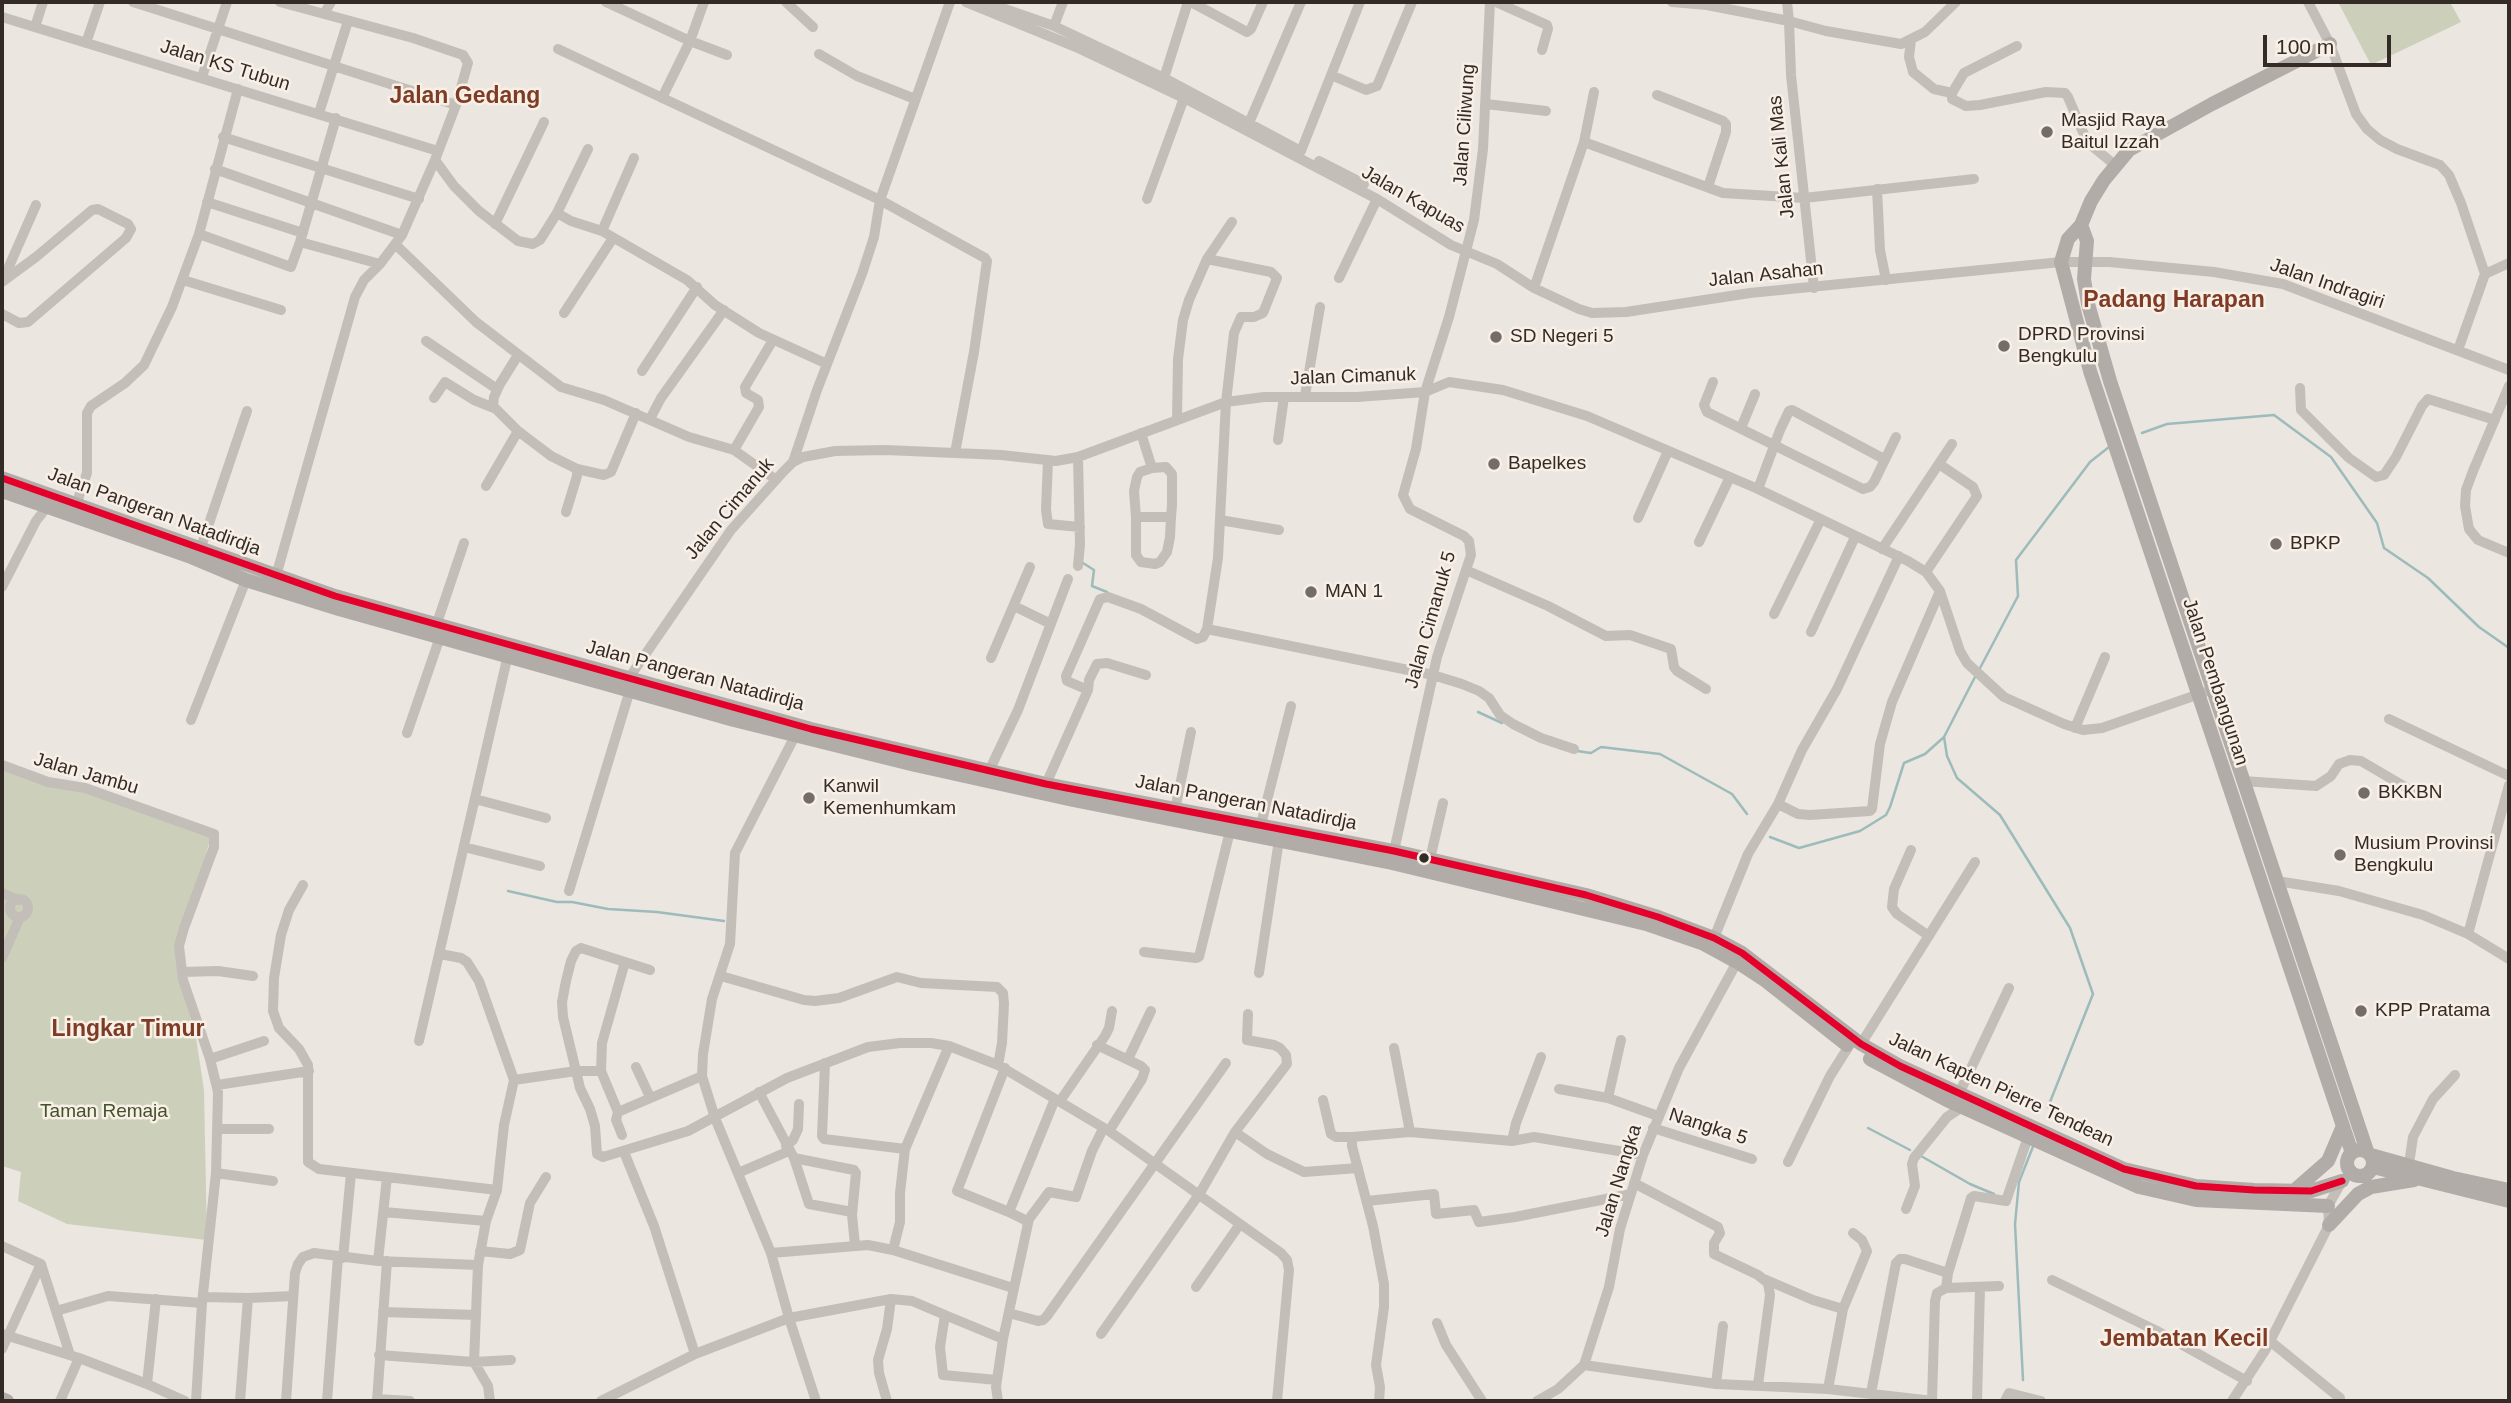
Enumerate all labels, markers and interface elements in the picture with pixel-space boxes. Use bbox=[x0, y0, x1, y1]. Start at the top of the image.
scale bar bbox=[2266, 21, 2394, 65]
street label: Jalan KS Tubun bbox=[157, 35, 293, 97]
text: 100 m bbox=[2276, 35, 2334, 58]
street label: Jalan Ciliwung bbox=[1449, 63, 1481, 187]
district label: Jalan Gedang bbox=[390, 83, 540, 111]
street label: Jalan Kali Mas bbox=[1764, 94, 1800, 220]
place label: Masjid Raya Baitul Izzah bbox=[2061, 110, 2166, 154]
marker: Masjid Raya Baitul Izzah bbox=[2039, 124, 2055, 140]
street label: Jalan Kapuas bbox=[1357, 161, 1469, 239]
street label: Jalan Indragiri bbox=[2267, 254, 2387, 314]
street label: Jalan Asahan bbox=[1708, 258, 1824, 292]
district label: Padang Harapan bbox=[2083, 287, 2265, 315]
place label: DPRD Provinsi Bengkulu bbox=[2018, 324, 2145, 368]
place label: SD Negeri 5 bbox=[1510, 326, 1613, 348]
marker: SD Negeri 5 bbox=[1488, 329, 1504, 345]
marker: DPRD Provinsi Bengkulu bbox=[1996, 338, 2012, 354]
street label: Jalan Cimanuk bbox=[1290, 363, 1416, 391]
place label: Bapelkes bbox=[1508, 453, 1586, 475]
street label: Jalan Cimanuk bbox=[681, 454, 779, 564]
marker: Bapelkes bbox=[1486, 456, 1502, 472]
street label: Jalan Pangeran Natadirdja bbox=[44, 463, 264, 561]
place label: BPKP bbox=[2290, 533, 2341, 555]
marker: BPKP bbox=[2268, 536, 2284, 552]
street label: Jalan Cimanuk 5 bbox=[1401, 549, 1461, 691]
place label: MAN 1 bbox=[1325, 581, 1383, 603]
marker: MAN 1 bbox=[1303, 584, 1319, 600]
street label: Jalan Pembangunan bbox=[2177, 596, 2253, 768]
street label: Jalan Pangeran Natadirdja bbox=[583, 636, 807, 716]
street label: Jalan Jambu bbox=[31, 748, 141, 800]
street label: Jalan Pangeran Natadirdja bbox=[1133, 770, 1359, 836]
place label: Kanwil Kemenhumkam bbox=[823, 776, 956, 820]
place label: BKKBN bbox=[2378, 782, 2442, 804]
marker: BKKBN bbox=[2356, 785, 2372, 801]
marker: Kanwil Kemenhumkam bbox=[801, 790, 817, 806]
place label: Musium Provinsi Bengkulu bbox=[2354, 833, 2493, 877]
marker: Musium Provinsi Bengkulu bbox=[2332, 847, 2348, 863]
unlabelled marker bbox=[1417, 851, 1431, 865]
place label: KPP Pratama bbox=[2375, 1000, 2490, 1022]
marker: KPP Pratama bbox=[2353, 1003, 2369, 1019]
district label: Lingkar Timur bbox=[52, 1016, 204, 1044]
street label: Jalan Kapten Pierre Tendean bbox=[1885, 1028, 2117, 1152]
park label: Taman Remaja bbox=[40, 1101, 168, 1123]
street label: Nangka 5 bbox=[1666, 1104, 1750, 1150]
street label: Jalan Nangka bbox=[1591, 1122, 1647, 1240]
district label: Jembatan Kecil bbox=[2100, 1326, 2268, 1354]

